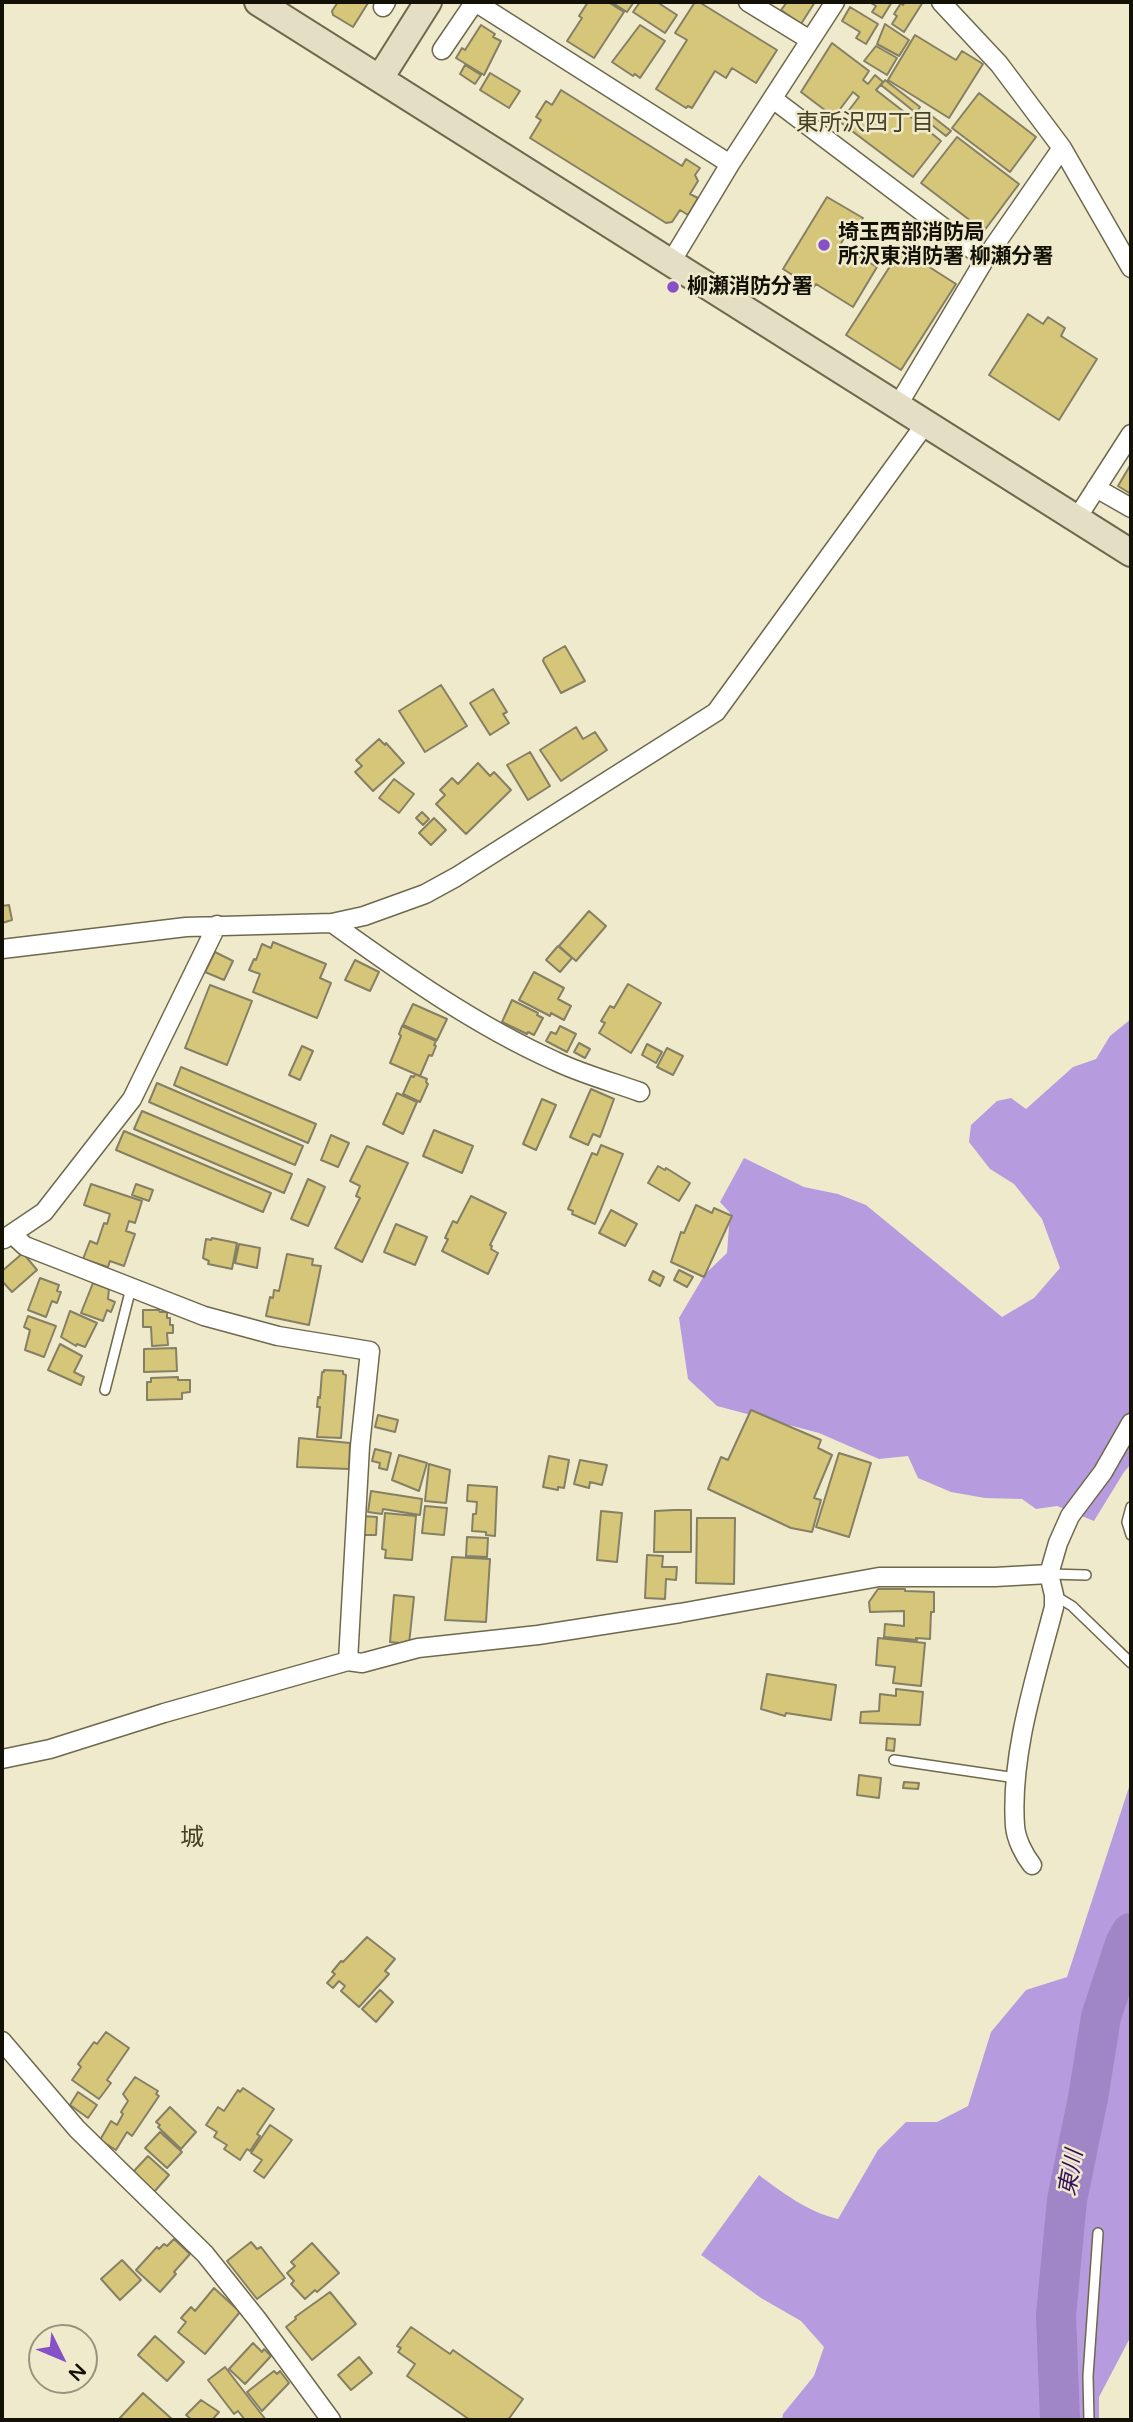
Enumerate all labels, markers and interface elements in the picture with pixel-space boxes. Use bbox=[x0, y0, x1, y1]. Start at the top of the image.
district label: 東所沢四丁目 bbox=[796, 110, 934, 138]
place label: 埼玉西部消防局 所沢東消防署 柳瀬分署 bbox=[838, 220, 1053, 270]
marker: 埼玉西部消防局 所沢東消防署 柳瀬分署 bbox=[816, 237, 832, 253]
place label: 柳瀬消防分署 bbox=[687, 274, 813, 300]
marker: 柳瀬消防分署 bbox=[665, 279, 681, 295]
district label: 城 bbox=[180, 1825, 204, 1853]
water label: 東川 bbox=[1054, 2148, 1090, 2198]
north arrow bbox=[28, 2324, 98, 2394]
text: N bbox=[64, 2359, 90, 2385]

